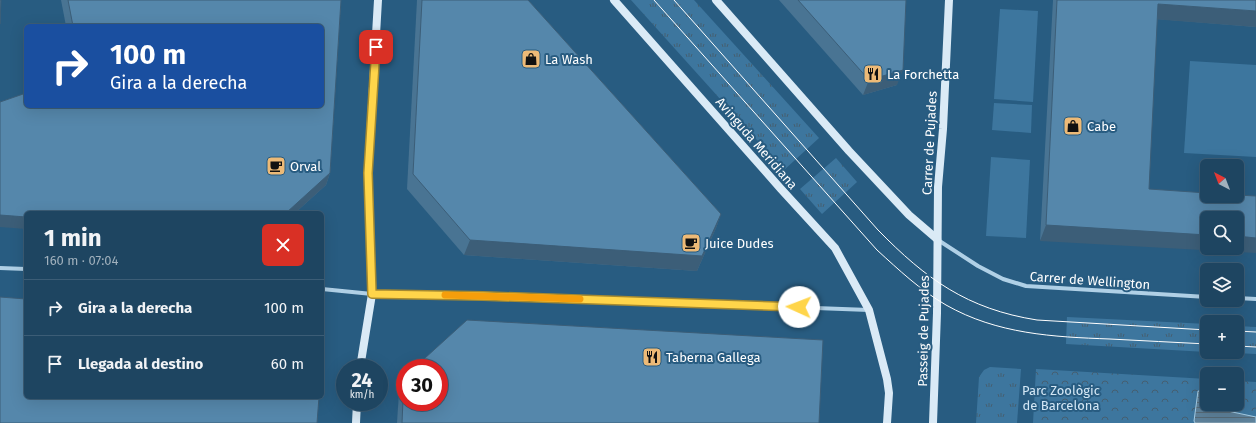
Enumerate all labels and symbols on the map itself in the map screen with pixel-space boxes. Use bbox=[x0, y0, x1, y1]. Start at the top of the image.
pin bbox=[359, 30, 393, 64]
shop icon: La Wash bbox=[520, 48, 542, 70]
place label: La Wash bbox=[545, 52, 593, 67]
restaurant icon: La Forchetta bbox=[862, 63, 884, 85]
place label: La Forchetta bbox=[887, 67, 959, 82]
street label: Carrer de Pujades bbox=[919, 91, 940, 195]
street label: Avinguda Meridiana bbox=[713, 94, 801, 192]
shop icon: Cabe bbox=[1062, 115, 1084, 137]
place label: Cabe bbox=[1087, 119, 1116, 134]
cafe icon: Orval bbox=[265, 155, 287, 177]
place label: Orval bbox=[290, 159, 321, 174]
north arrow bbox=[1200, 159, 1244, 203]
cafe icon: Juice Dudes bbox=[680, 232, 702, 254]
place label: Juice Dudes bbox=[705, 236, 774, 251]
street label: Carrer de Wellington bbox=[1029, 269, 1151, 292]
street label: Passeig de Pujades bbox=[915, 275, 932, 387]
position arrow bbox=[778, 286, 820, 328]
restaurant icon: Taberna Gallega bbox=[641, 346, 663, 368]
place label: Taberna Gallega bbox=[666, 350, 760, 365]
speed limit sign: 30 bbox=[396, 359, 448, 411]
park label: Parc Zoològic de Barcelona bbox=[1022, 383, 1100, 413]

